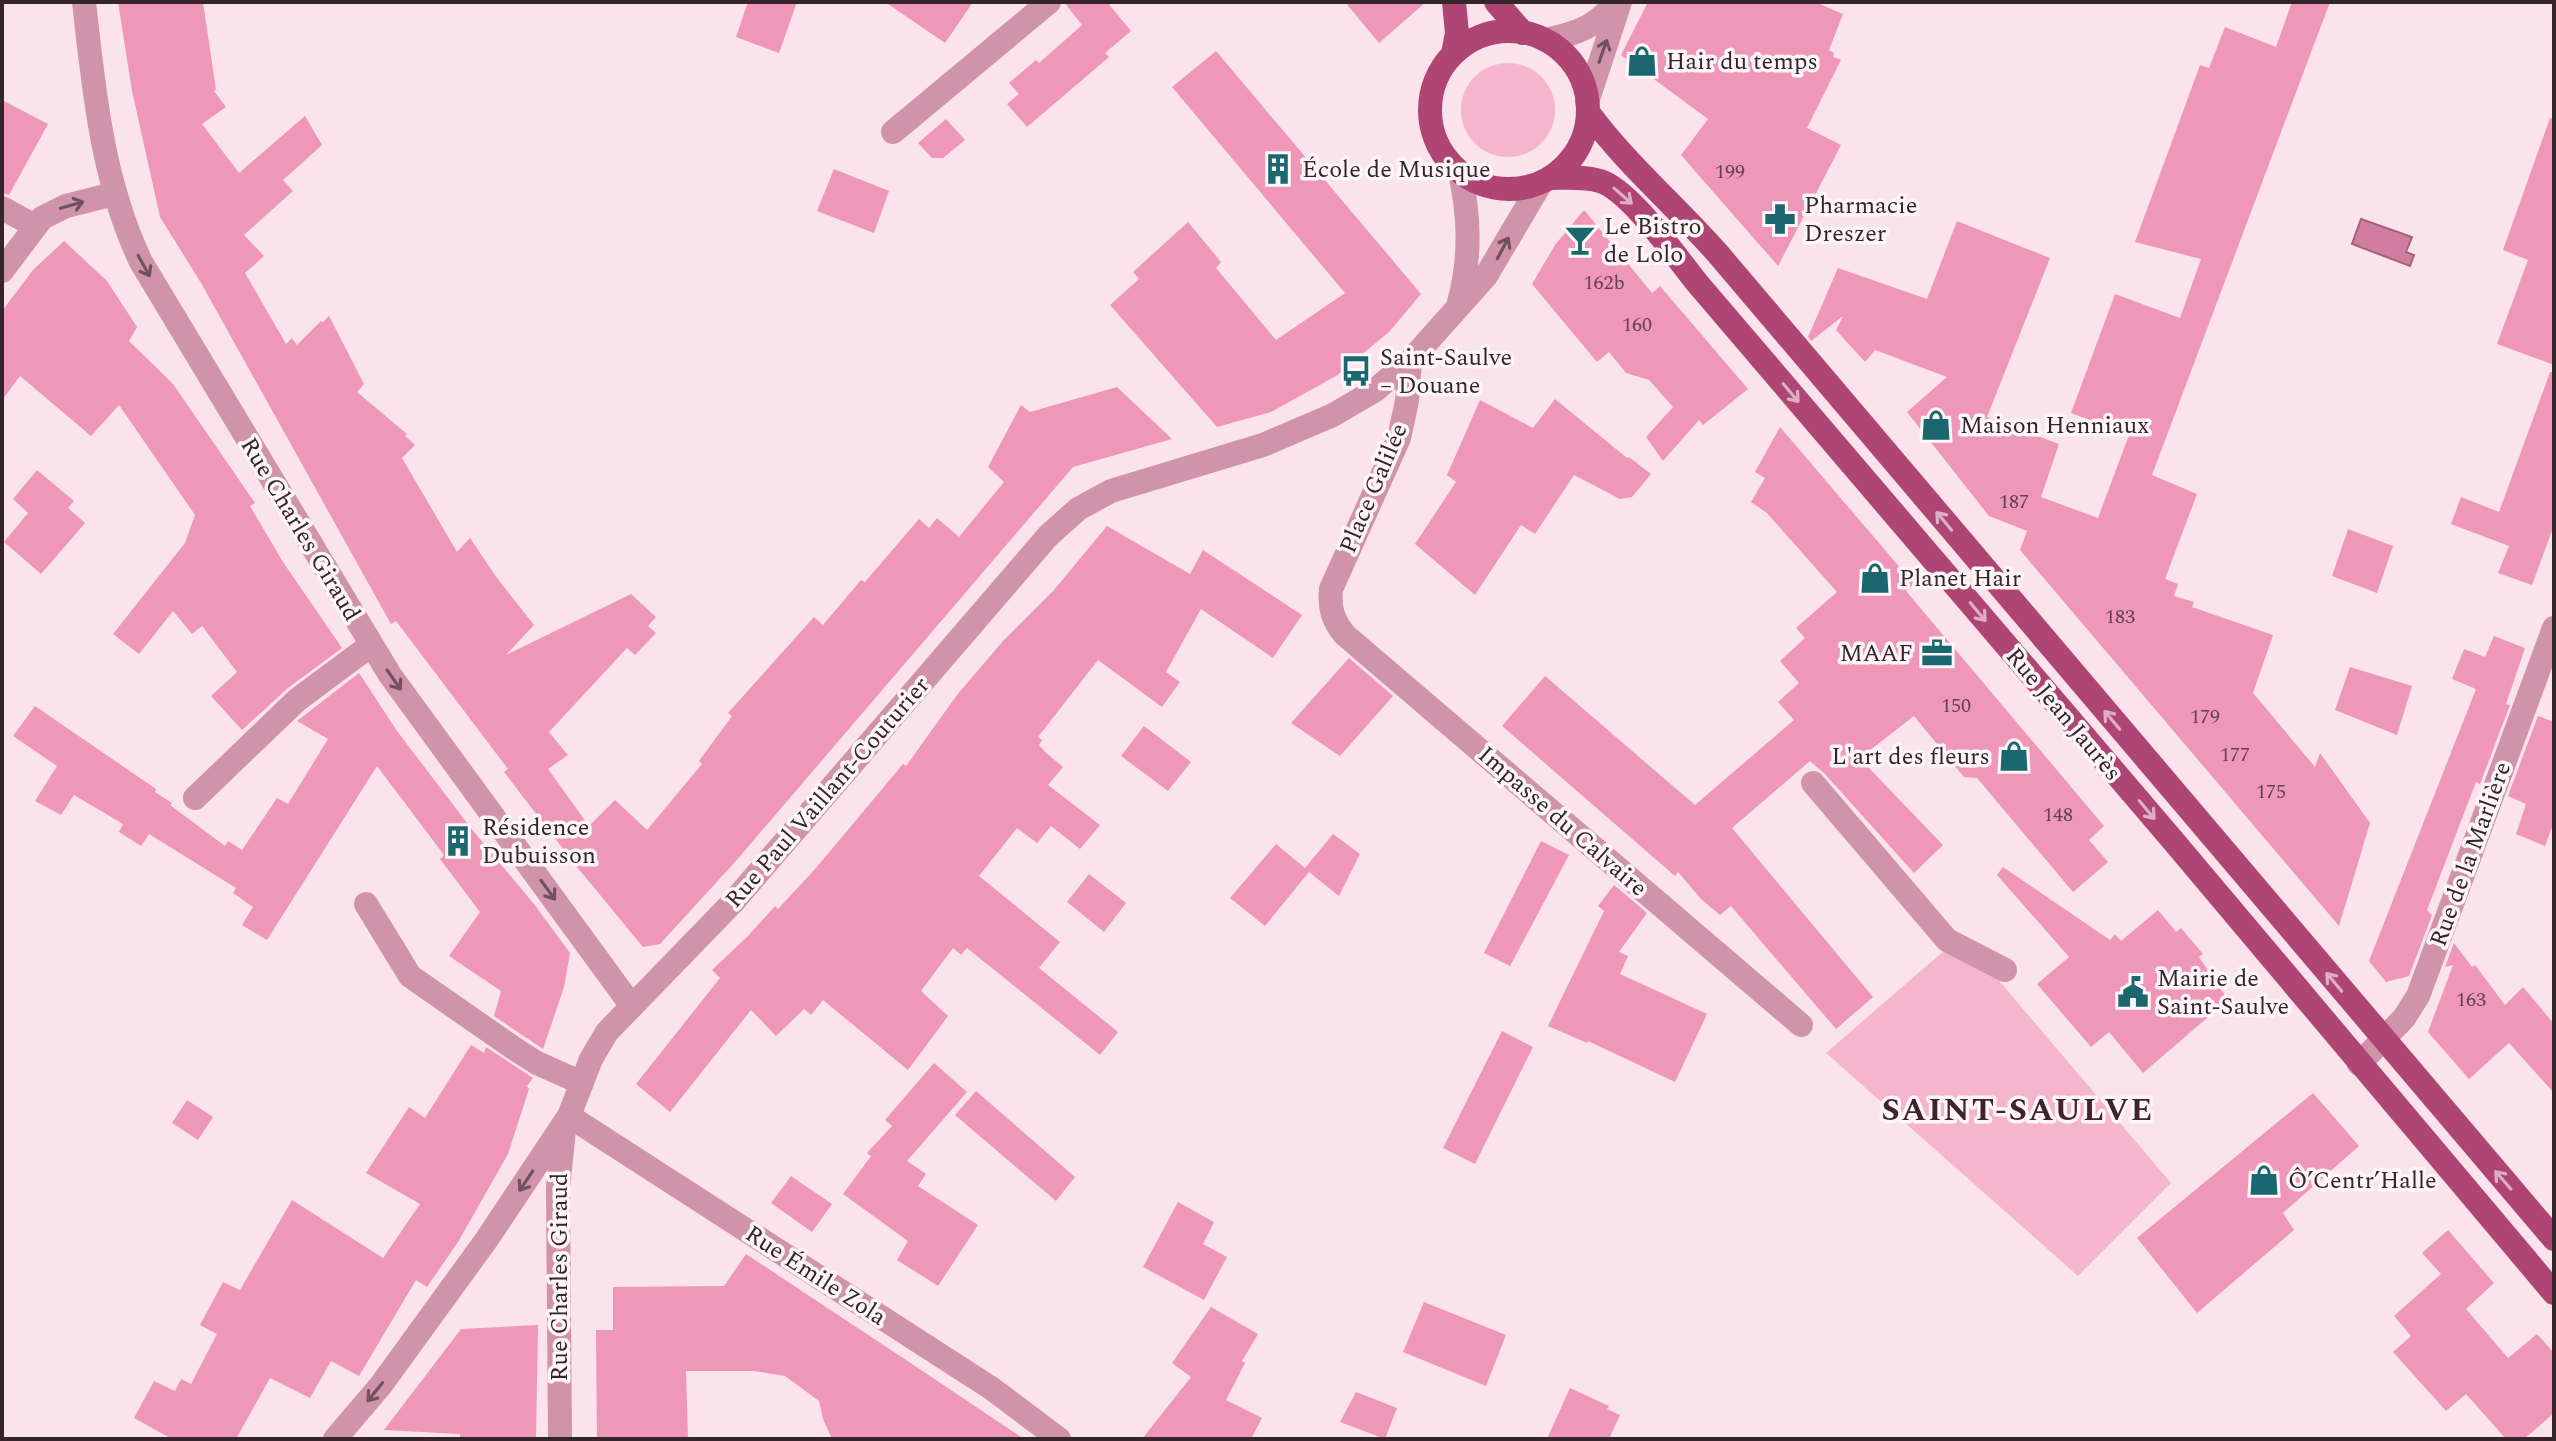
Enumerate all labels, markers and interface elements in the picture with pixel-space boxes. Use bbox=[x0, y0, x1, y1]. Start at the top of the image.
one-way arrow bbox=[1596, 39, 1611, 64]
shop icon: Hair du temps bbox=[1625, 44, 1659, 78]
place label: Hair du temps bbox=[1666, 44, 1818, 80]
building icon: École de Musique bbox=[1261, 152, 1295, 186]
place label: École de Musique bbox=[1302, 152, 1491, 188]
house number: 199 bbox=[1715, 157, 1745, 187]
one-way arrow bbox=[1612, 186, 1632, 204]
place label: Pharmacie Dreszer bbox=[1804, 188, 1917, 252]
one-way arrow bbox=[59, 197, 84, 211]
pharmacy icon: Pharmacie Dreszer bbox=[1763, 202, 1797, 236]
place label: Le Bistro de Lolo bbox=[1604, 209, 1701, 273]
bar icon: Le Bistro de Lolo bbox=[1563, 223, 1597, 257]
one-way arrow bbox=[1496, 236, 1511, 260]
one-way arrow bbox=[136, 253, 152, 277]
house number: 162b bbox=[1583, 268, 1625, 298]
house number: 160 bbox=[1622, 310, 1652, 340]
place label: Saint-Saulve – Douane bbox=[1380, 340, 1512, 404]
bus stop icon: Saint-Saulve – Douane bbox=[1339, 354, 1373, 388]
one-way arrow bbox=[1782, 383, 1800, 403]
shop icon: Maison Henniaux bbox=[1919, 408, 1953, 442]
place label: Maison Henniaux bbox=[1960, 408, 2149, 444]
street label: Place Galilée bbox=[1330, 418, 1417, 559]
street label: Rue Charles Giraud bbox=[231, 431, 369, 628]
house number: 187 bbox=[1999, 487, 2029, 517]
one-way arrow bbox=[1935, 512, 1953, 532]
shop icon: Planet Hair bbox=[1858, 561, 1892, 595]
place label: Planet Hair bbox=[1899, 561, 2021, 597]
one-way arrow bbox=[1969, 602, 1987, 622]
house number: 183 bbox=[2105, 602, 2135, 632]
place label: MAAF bbox=[1840, 636, 1913, 672]
office icon: MAAF bbox=[1920, 636, 1954, 670]
street label: Rue Jean Jaurès bbox=[1997, 640, 2130, 789]
one-way arrow bbox=[386, 668, 402, 690]
street label: Rue Paul Vaillant-Couturier bbox=[717, 669, 939, 916]
house number: 150 bbox=[1941, 691, 1971, 721]
house number: 179 bbox=[2190, 702, 2220, 732]
one-way arrow bbox=[2103, 710, 2121, 730]
street label: Impasse du Calvaire bbox=[1470, 738, 1655, 906]
place label: L'art des fleurs bbox=[1831, 739, 1990, 775]
shop icon: L'art des fleurs bbox=[1997, 739, 2031, 773]
house number: 177 bbox=[2220, 740, 2250, 770]
street label: Rue de la Marlière bbox=[2421, 757, 2521, 952]
house number: 175 bbox=[2256, 777, 2286, 807]
house number: 148 bbox=[2043, 800, 2073, 830]
one-way arrow bbox=[2138, 800, 2156, 820]
place label: Résidence Dubuisson bbox=[482, 810, 596, 874]
building icon: Résidence Dubuisson bbox=[441, 824, 475, 858]
one-way arrow bbox=[539, 878, 556, 900]
place label: Mairie de Saint-Saulve bbox=[2157, 961, 2289, 1025]
one-way arrow bbox=[2326, 972, 2344, 993]
public building icon: Mairie de Saint-Saulve bbox=[2116, 975, 2150, 1009]
house number: 163 bbox=[2456, 985, 2486, 1015]
district label: SAINT-SAULVE bbox=[1882, 1086, 2154, 1135]
shop icon: Ô’Centr’Halle bbox=[2247, 1163, 2281, 1197]
place label: Ô’Centr’Halle bbox=[2288, 1163, 2437, 1199]
one-way arrow bbox=[518, 1169, 534, 1191]
one-way arrow bbox=[2494, 1170, 2512, 1190]
street label: Rue Charles Giraud bbox=[542, 1173, 578, 1381]
street label: Rue Émile Zola bbox=[738, 1217, 893, 1335]
one-way arrow bbox=[366, 1381, 384, 1402]

